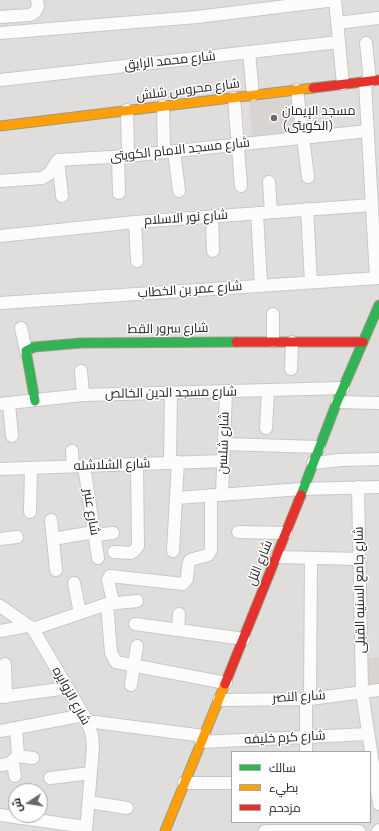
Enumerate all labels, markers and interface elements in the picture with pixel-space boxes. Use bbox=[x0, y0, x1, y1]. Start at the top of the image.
street label: شارع محمد الرايق bbox=[124, 48, 216, 74]
street label: شارع محروس شلش bbox=[135, 76, 241, 104]
place label: مسجد الإيمان (الكويتى) bbox=[282, 103, 356, 134]
marker: مسجد الإيمان (الكويتى) bbox=[269, 113, 279, 123]
street label: شارع مسجد الامام الكويتى bbox=[109, 135, 251, 165]
street label: شارع نور الاسلام bbox=[143, 207, 229, 229]
street label: شارع عمر بن الخطاب bbox=[137, 279, 243, 301]
street label: شارع سرور القط bbox=[127, 320, 209, 338]
street label: شارع مسجد الدين الخالص bbox=[105, 384, 237, 402]
street label: شارع شلسن bbox=[215, 411, 233, 475]
street label: شارع الشلاشله bbox=[73, 456, 151, 474]
street label: شارع عنبر bbox=[80, 488, 102, 536]
street label: شارع جامع السنيه القبلى bbox=[351, 526, 369, 654]
street label: شارع التل bbox=[244, 538, 276, 588]
street label: شارع الزوايره bbox=[49, 664, 93, 728]
street label: شارع النصر bbox=[272, 688, 326, 706]
street label: شارع كرم خليفه bbox=[244, 728, 326, 748]
legend bbox=[231, 751, 371, 823]
text: سالك bbox=[269, 759, 296, 776]
text: بطيء bbox=[269, 779, 298, 796]
north arrow bbox=[8, 783, 48, 823]
text: ش bbox=[8, 797, 26, 814]
text: مزدحم bbox=[269, 799, 301, 816]

